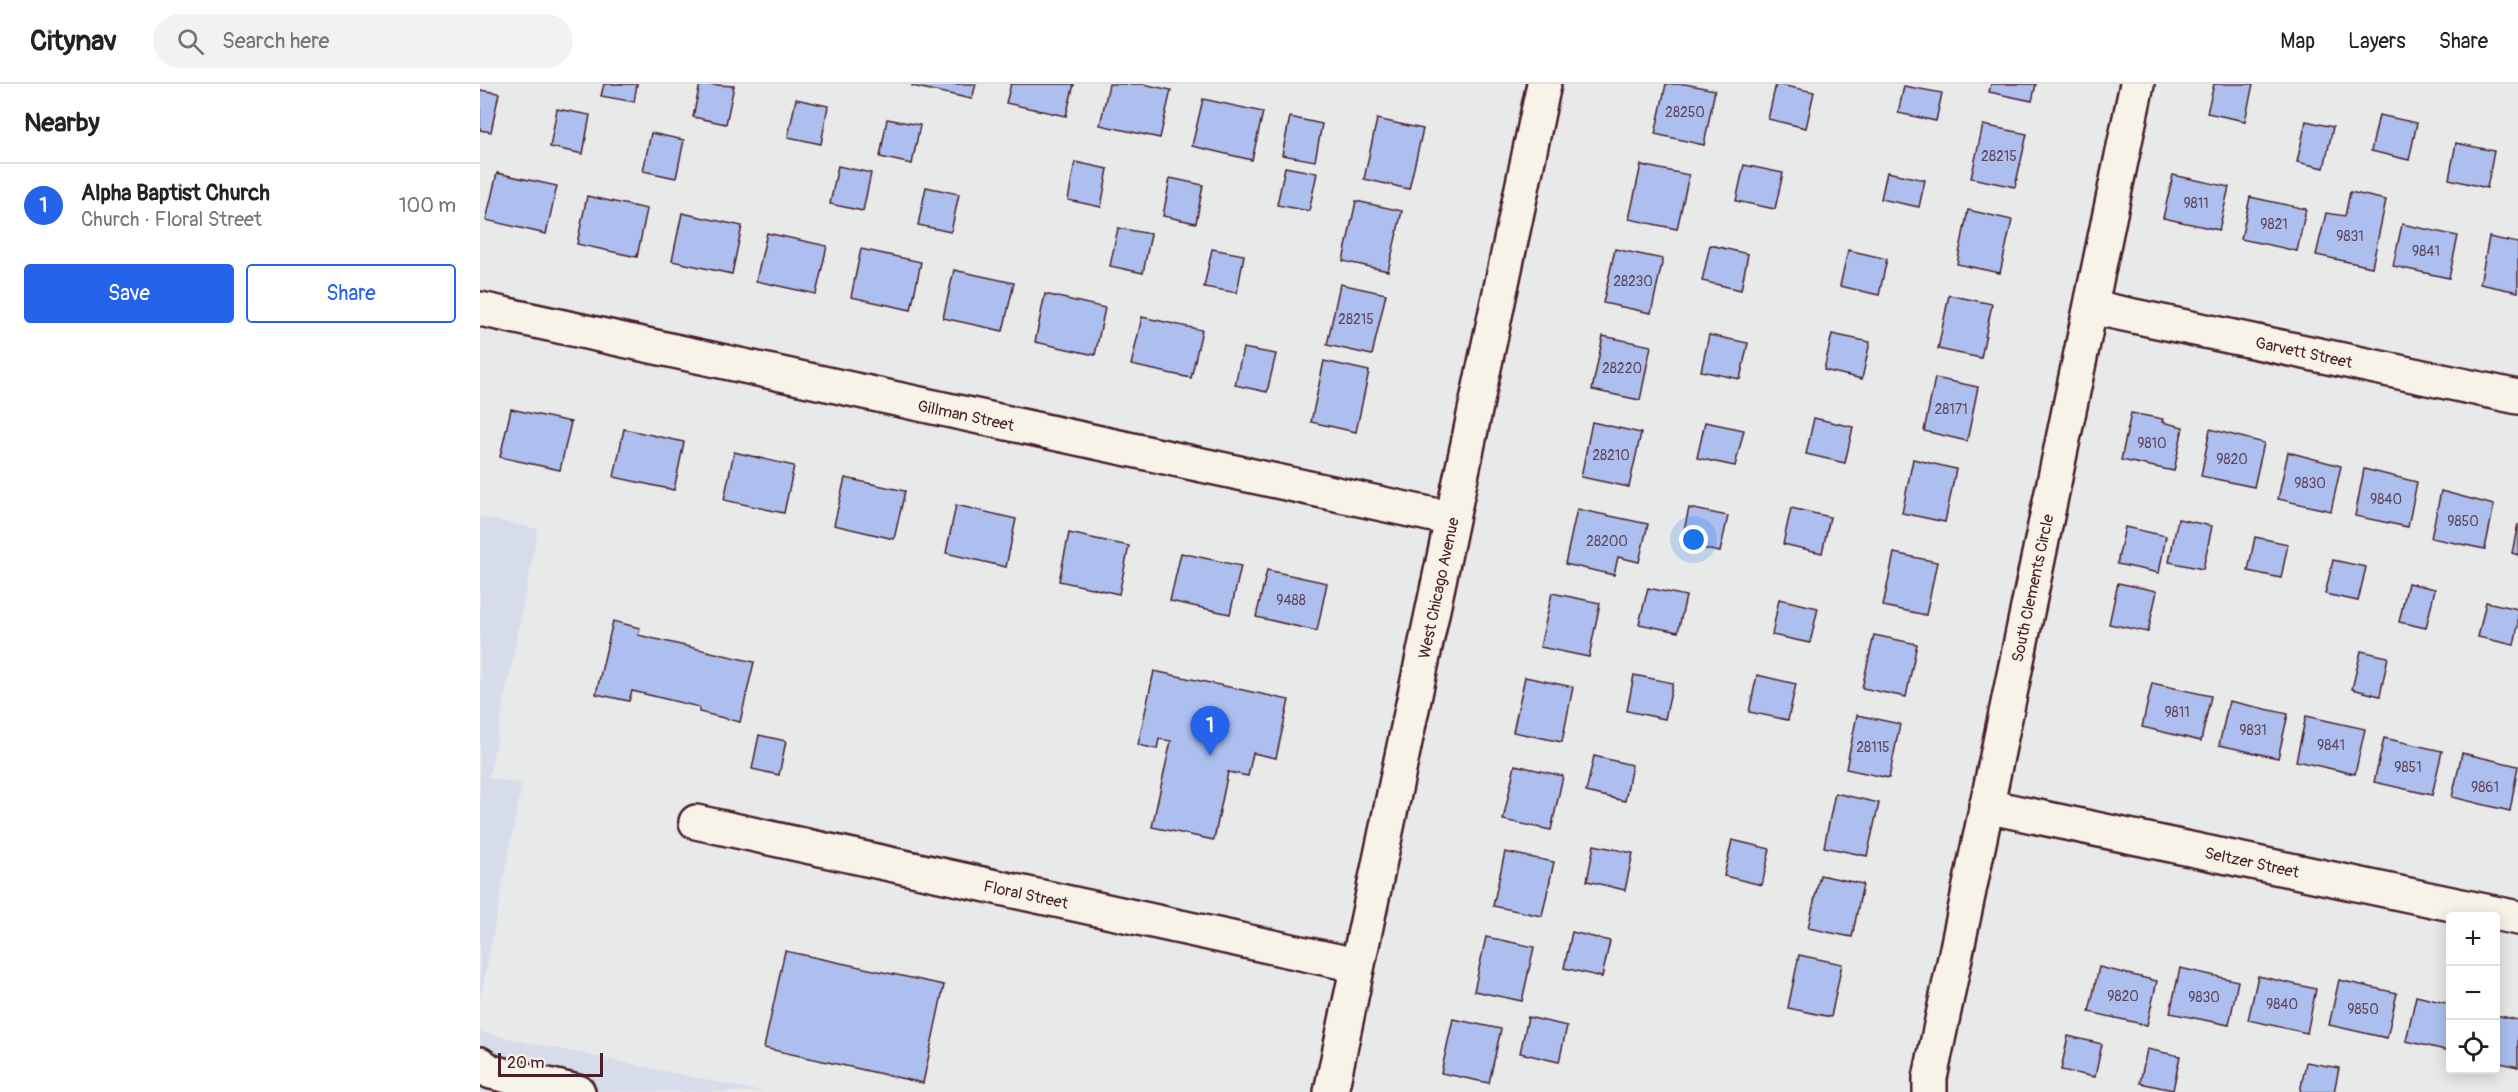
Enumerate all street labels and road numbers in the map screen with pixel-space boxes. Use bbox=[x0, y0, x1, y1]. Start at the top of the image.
street label: Garvett Street bbox=[2253, 333, 2355, 373]
street label: Gillman Street bbox=[916, 396, 1016, 436]
street label: South Clements Circle bbox=[2008, 512, 2058, 664]
street label: West Chicago Avenue bbox=[1414, 516, 1464, 661]
street label: Seltzer Street bbox=[2203, 843, 2301, 883]
street label: Floral Street bbox=[982, 876, 1070, 914]

